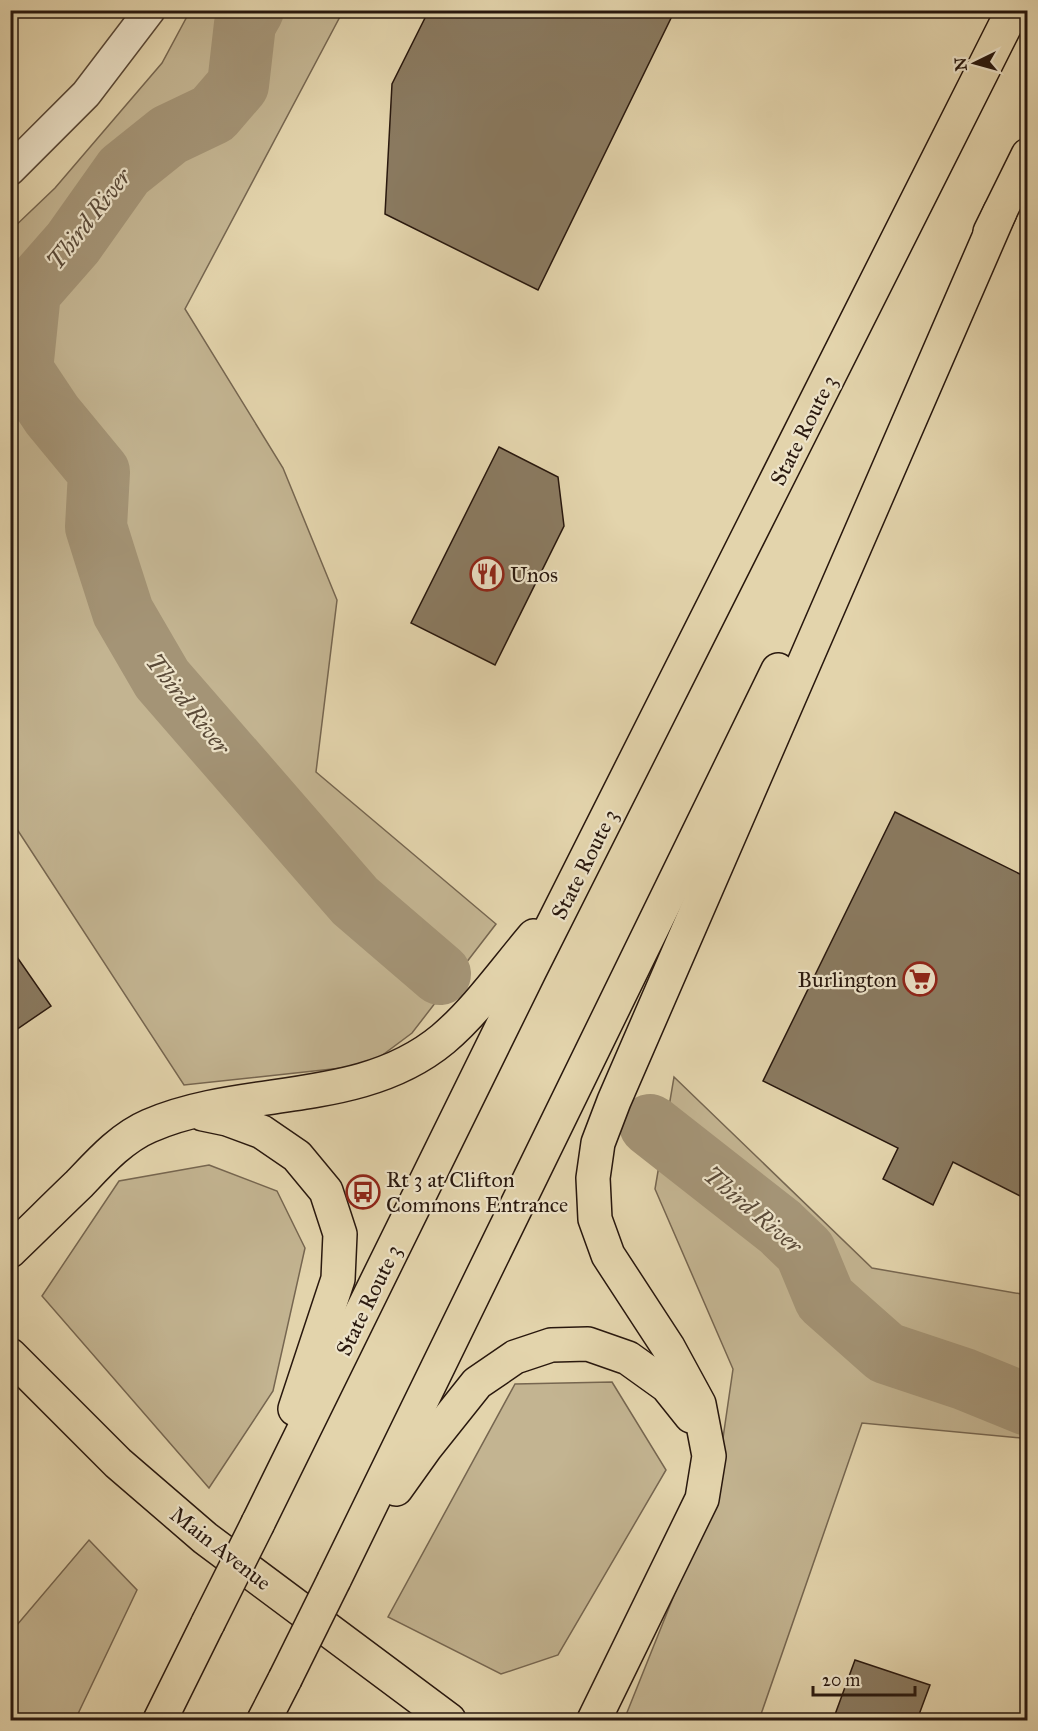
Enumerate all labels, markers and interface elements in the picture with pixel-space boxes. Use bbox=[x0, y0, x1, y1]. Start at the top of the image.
north arrow bbox=[945, 33, 1005, 93]
text: N bbox=[950, 56, 971, 72]
water label: Third River bbox=[40, 161, 139, 275]
street label: State Route 3 bbox=[764, 371, 843, 490]
restaurant icon: Unos bbox=[469, 556, 505, 592]
place label: Unos bbox=[510, 561, 558, 588]
water label: Third River bbox=[139, 648, 238, 762]
street label: State Route 3 bbox=[545, 805, 624, 924]
supermarket icon: Burlington bbox=[902, 961, 938, 997]
place label: Burlington bbox=[797, 966, 897, 993]
water label: Third River bbox=[697, 1160, 810, 1261]
place label: Rt 3 at Clifton Commons Entrance bbox=[386, 1166, 568, 1218]
bus stop icon: Rt 3 at Clifton Commons Entrance bbox=[345, 1174, 381, 1210]
street label: State Route 3 bbox=[330, 1240, 407, 1360]
street label: Main Avenue bbox=[165, 1501, 277, 1596]
scale bar bbox=[813, 1659, 915, 1697]
text: 20 m bbox=[822, 1669, 860, 1691]

